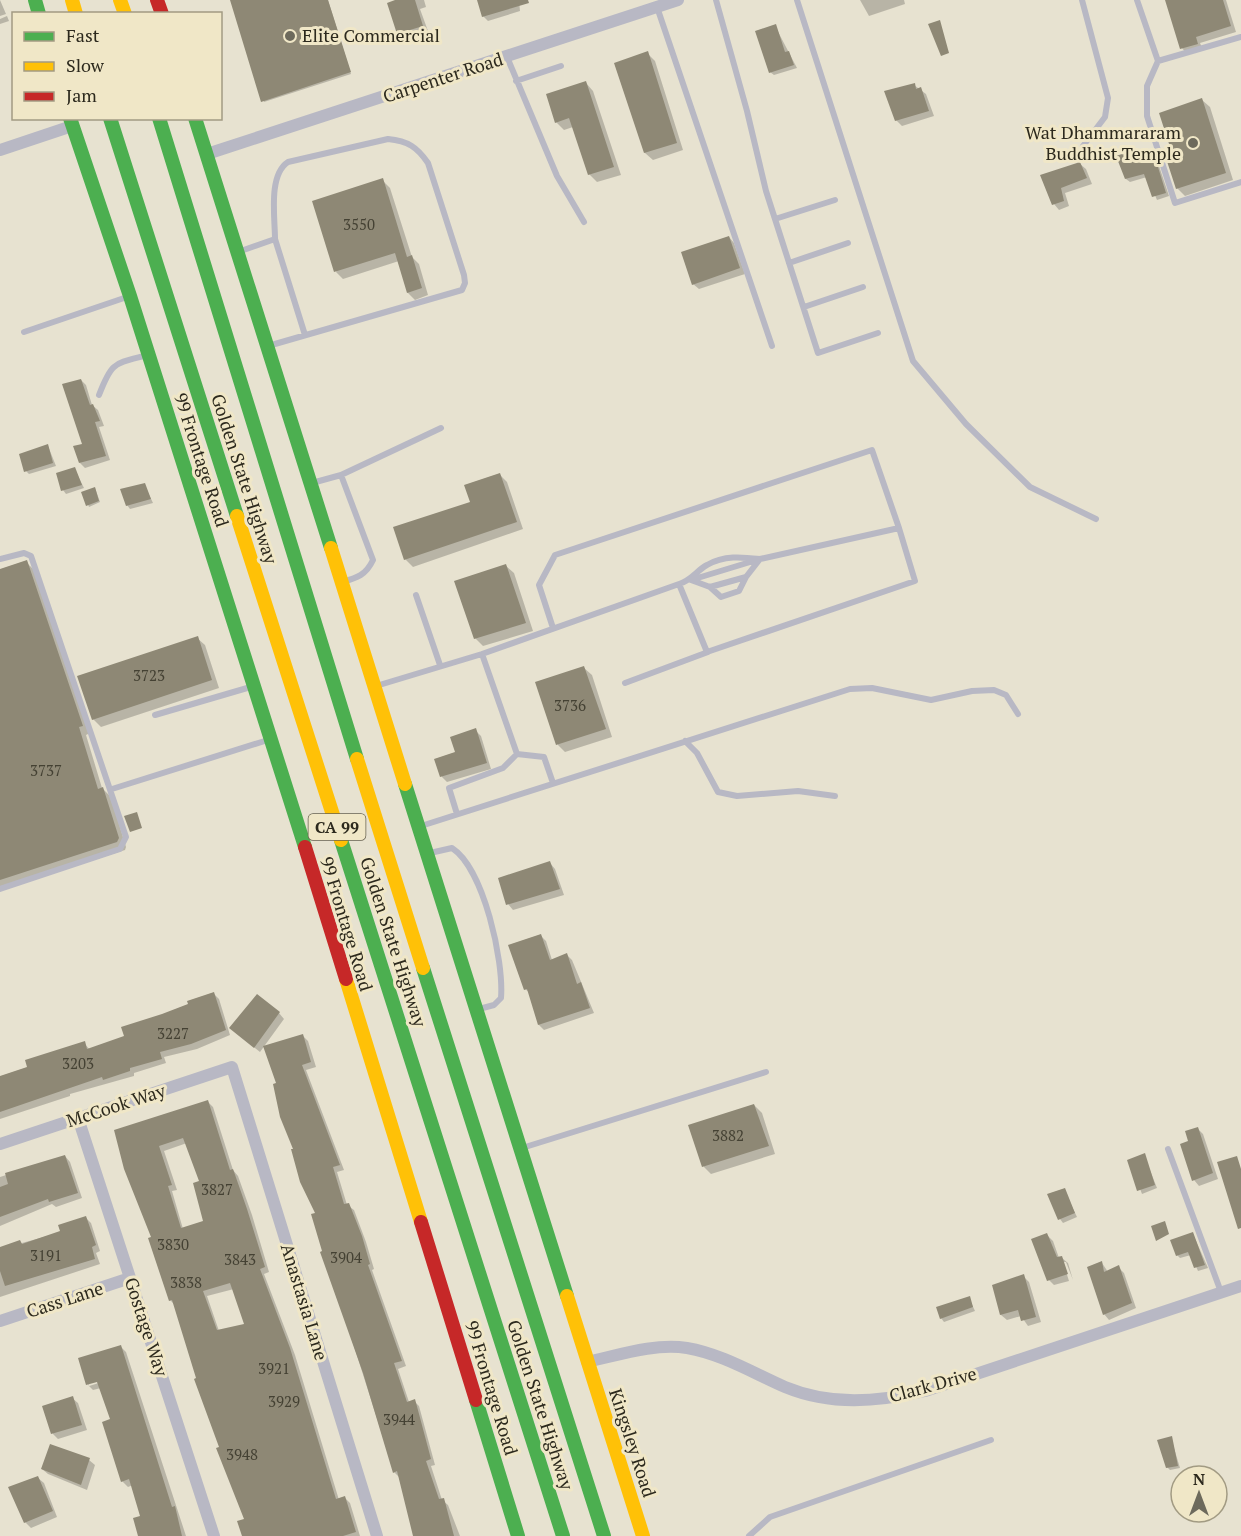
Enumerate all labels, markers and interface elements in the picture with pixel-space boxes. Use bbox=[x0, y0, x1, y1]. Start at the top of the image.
legend bbox=[12, 12, 222, 120]
text: Fast bbox=[66, 23, 100, 47]
place label: Elite Commercial bbox=[302, 23, 440, 47]
marker: Elite Commercial bbox=[283, 29, 297, 43]
street label: Carpenter Road bbox=[380, 46, 506, 108]
text: Slow bbox=[66, 53, 105, 77]
text: Jam bbox=[66, 83, 97, 107]
place label: Wat Dhammararam Buddhist Temple bbox=[1025, 120, 1181, 165]
marker: Wat Dhammararam Buddhist Temple bbox=[1186, 136, 1200, 150]
house number: 3550 bbox=[343, 214, 375, 234]
street label: 99 Frontage Road bbox=[169, 390, 235, 530]
street label: Golden State Highway bbox=[206, 391, 284, 568]
house number: 3723 bbox=[133, 665, 165, 685]
house number: 3736 bbox=[554, 695, 586, 715]
house number: 3737 bbox=[30, 760, 62, 780]
road number: CA 99 bbox=[308, 814, 366, 840]
street label: 99 Frontage Road bbox=[315, 853, 379, 994]
street label: Golden State Highway bbox=[355, 854, 433, 1031]
house number: 3227 bbox=[157, 1023, 189, 1043]
house number: 3203 bbox=[62, 1053, 94, 1073]
street label: McCook Way bbox=[63, 1078, 169, 1132]
house number: 3882 bbox=[712, 1125, 744, 1145]
house number: 3827 bbox=[201, 1179, 233, 1199]
house number: 3830 bbox=[157, 1234, 189, 1254]
street label: Anastasia Lane bbox=[276, 1240, 334, 1363]
house number: 3191 bbox=[30, 1245, 62, 1265]
house number: 3904 bbox=[330, 1247, 362, 1267]
house number: 3843 bbox=[224, 1249, 256, 1269]
house number: 3838 bbox=[170, 1272, 202, 1292]
street label: Gostage Way bbox=[120, 1274, 174, 1380]
street label: Cass Lane bbox=[23, 1275, 106, 1323]
street label: 99 Frontage Road bbox=[460, 1317, 524, 1458]
street label: Golden State Highway bbox=[502, 1317, 580, 1494]
house number: 3921 bbox=[258, 1358, 290, 1378]
street label: Clark Drive bbox=[886, 1361, 979, 1407]
street label: Kingsley Road bbox=[604, 1385, 662, 1500]
house number: 3929 bbox=[268, 1391, 300, 1411]
house number: 3944 bbox=[383, 1409, 415, 1429]
house number: 3948 bbox=[226, 1444, 258, 1464]
north arrow bbox=[1169, 1464, 1229, 1524]
text: N bbox=[1193, 1468, 1205, 1490]

